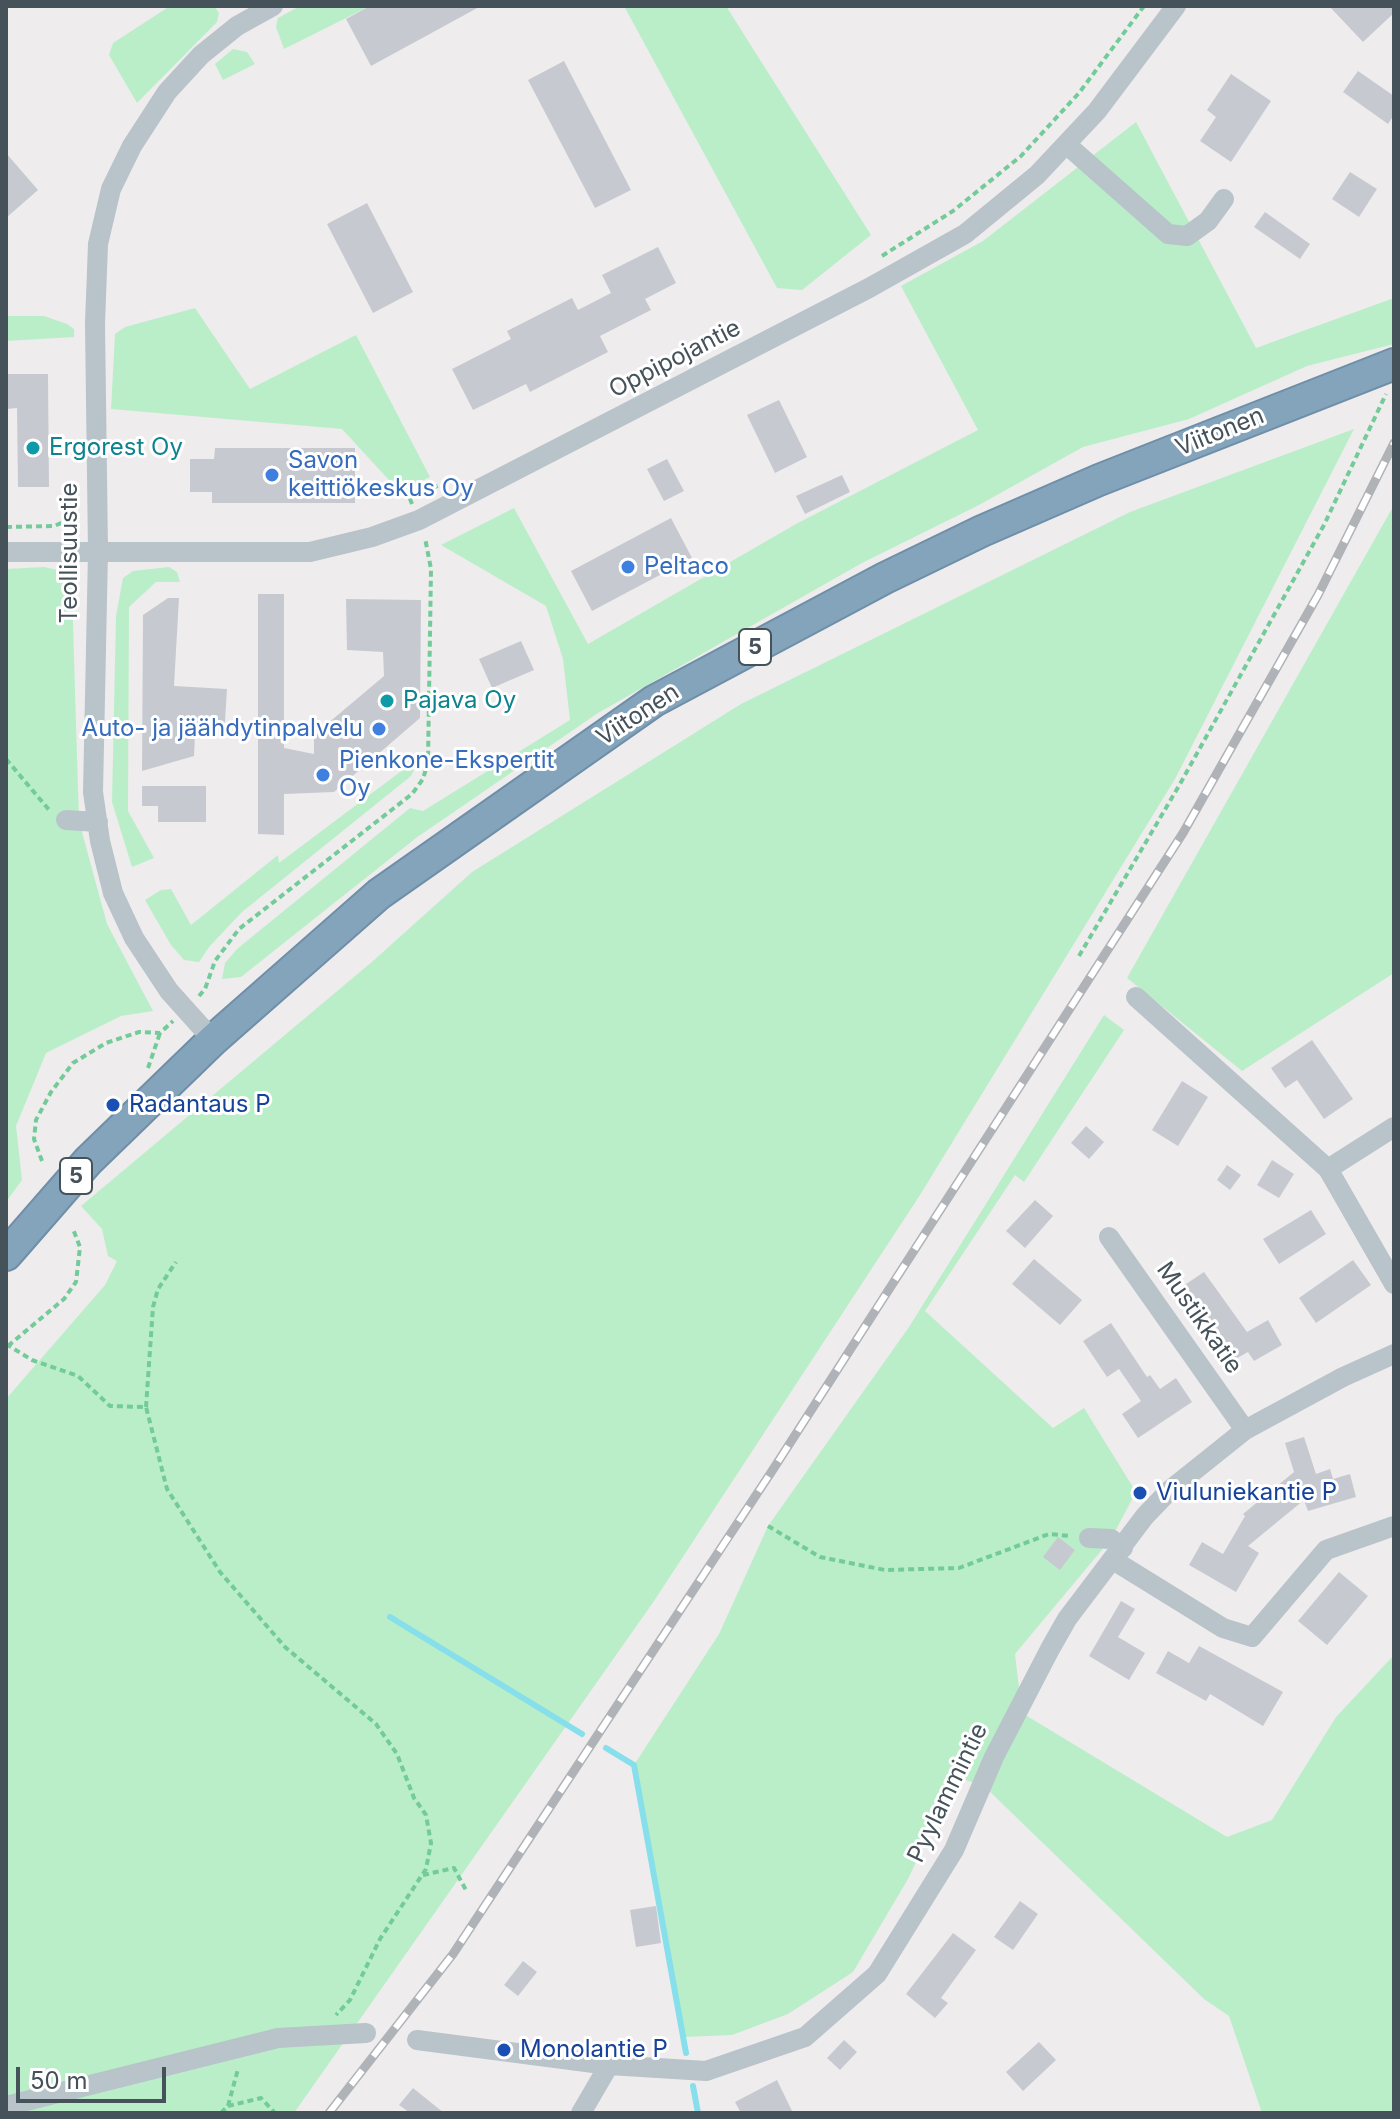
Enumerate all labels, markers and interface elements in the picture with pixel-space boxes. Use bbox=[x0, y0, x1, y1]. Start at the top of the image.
street label: Oppipojantie bbox=[604, 314, 746, 404]
street label: Viitonen bbox=[1172, 401, 1268, 463]
place label: Ergorest Oy bbox=[49, 434, 183, 462]
marker: Ergorest Oy bbox=[24, 439, 42, 457]
place label: Savon keittiökeskus Oy bbox=[288, 447, 474, 503]
marker: Savon keittiökeskus Oy bbox=[263, 466, 281, 484]
street label: Teollisuustie bbox=[56, 483, 84, 623]
place label: Peltaco bbox=[644, 553, 729, 581]
marker: Peltaco bbox=[619, 558, 637, 576]
road number: 5 bbox=[739, 629, 771, 665]
street label: Viitonen bbox=[591, 678, 685, 752]
place label: Pajava Oy bbox=[403, 687, 516, 715]
marker: Pajava Oy bbox=[378, 692, 396, 710]
place label: Auto- ja jäähdytinpalvelu bbox=[82, 715, 363, 743]
marker: Auto- ja jäähdytinpalvelu bbox=[370, 720, 388, 738]
place label: Pienkone-Ekspertit Oy bbox=[339, 747, 554, 803]
marker: Pienkone-Ekspertit Oy bbox=[314, 766, 332, 784]
place label: Radantaus P bbox=[129, 1091, 271, 1119]
marker: Radantaus P bbox=[104, 1096, 122, 1114]
road number: 5 bbox=[60, 1158, 92, 1194]
street label: Mustikkatie bbox=[1150, 1257, 1248, 1379]
place label: Viuluniekantie P bbox=[1156, 1479, 1337, 1507]
marker: Viuluniekantie P bbox=[1131, 1484, 1149, 1502]
street label: Pyylammintie bbox=[902, 1719, 994, 1867]
place label: Monolantie P bbox=[520, 2036, 668, 2064]
marker: Monolantie P bbox=[495, 2041, 513, 2059]
scale bar bbox=[20, 2051, 170, 2101]
text: 50 m bbox=[30, 2066, 88, 2095]

